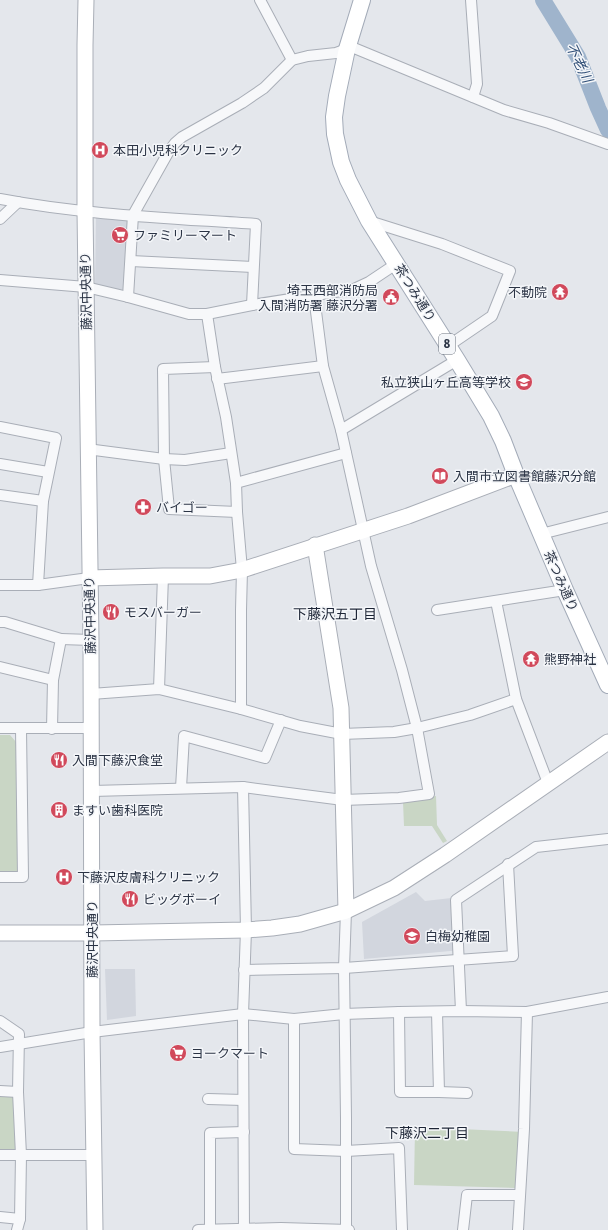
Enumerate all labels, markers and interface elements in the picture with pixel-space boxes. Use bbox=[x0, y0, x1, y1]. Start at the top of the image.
water label: 不老川 bbox=[562, 40, 597, 87]
hospital icon: 本田小児科クリニック bbox=[90, 140, 110, 160]
place label: 本田小児科クリニック bbox=[113, 143, 243, 158]
supermarket icon: ファミリーマート bbox=[110, 225, 130, 245]
place label: ファミリーマート bbox=[133, 228, 237, 243]
street label: 藤沢中央通り bbox=[78, 252, 94, 330]
street label: 茶つみ通り bbox=[391, 261, 439, 325]
temple icon: 不動院 bbox=[550, 282, 570, 302]
place label: 埼玉西部消防局 入間消防署 藤沢分署 bbox=[258, 283, 378, 313]
place label: 不動院 bbox=[508, 285, 547, 300]
public building icon: 埼玉西部消防局 入間消防署 藤沢分署 bbox=[381, 287, 401, 307]
road number: 8 bbox=[439, 334, 455, 354]
school or university icon: 私立狭山ヶ丘高等学校 bbox=[514, 372, 534, 392]
place label: 私立狭山ヶ丘高等学校 bbox=[381, 375, 511, 390]
library icon: 入間市立図書館藤沢分館 bbox=[430, 466, 450, 486]
place label: 入間市立図書館藤沢分館 bbox=[453, 469, 596, 484]
pharmacy icon: バイゴー bbox=[133, 497, 153, 517]
place label: バイゴー bbox=[156, 500, 208, 515]
street label: 茶つみ通り bbox=[541, 548, 581, 614]
street label: 藤沢中央通り bbox=[82, 576, 98, 654]
restaurant icon: モスバーガー bbox=[101, 602, 121, 622]
place label: モスバーガー bbox=[124, 605, 202, 620]
district label: 下藤沢五丁目 bbox=[293, 606, 377, 623]
temple icon: 熊野神社 bbox=[521, 649, 541, 669]
place label: 熊野神社 bbox=[544, 652, 596, 667]
restaurant icon: 入間下藤沢食堂 bbox=[49, 750, 69, 770]
place label: 入間下藤沢食堂 bbox=[72, 753, 163, 768]
building icon: ますい歯科医院 bbox=[49, 800, 69, 820]
place label: ますい歯科医院 bbox=[72, 803, 163, 818]
hospital icon: 下藤沢皮膚科クリニック bbox=[54, 867, 74, 887]
place label: 下藤沢皮膚科クリニック bbox=[77, 870, 220, 885]
restaurant icon: ビッグボーイ bbox=[120, 889, 140, 909]
place label: ビッグボーイ bbox=[143, 892, 221, 907]
street label: 藤沢中央通り bbox=[85, 900, 100, 978]
school or university icon: 白梅幼稚園 bbox=[402, 926, 422, 946]
place label: 白梅幼稚園 bbox=[425, 929, 490, 944]
supermarket icon: ヨークマート bbox=[168, 1043, 188, 1063]
place label: ヨークマート bbox=[191, 1046, 269, 1061]
district label: 下藤沢二丁目 bbox=[385, 1125, 469, 1142]

